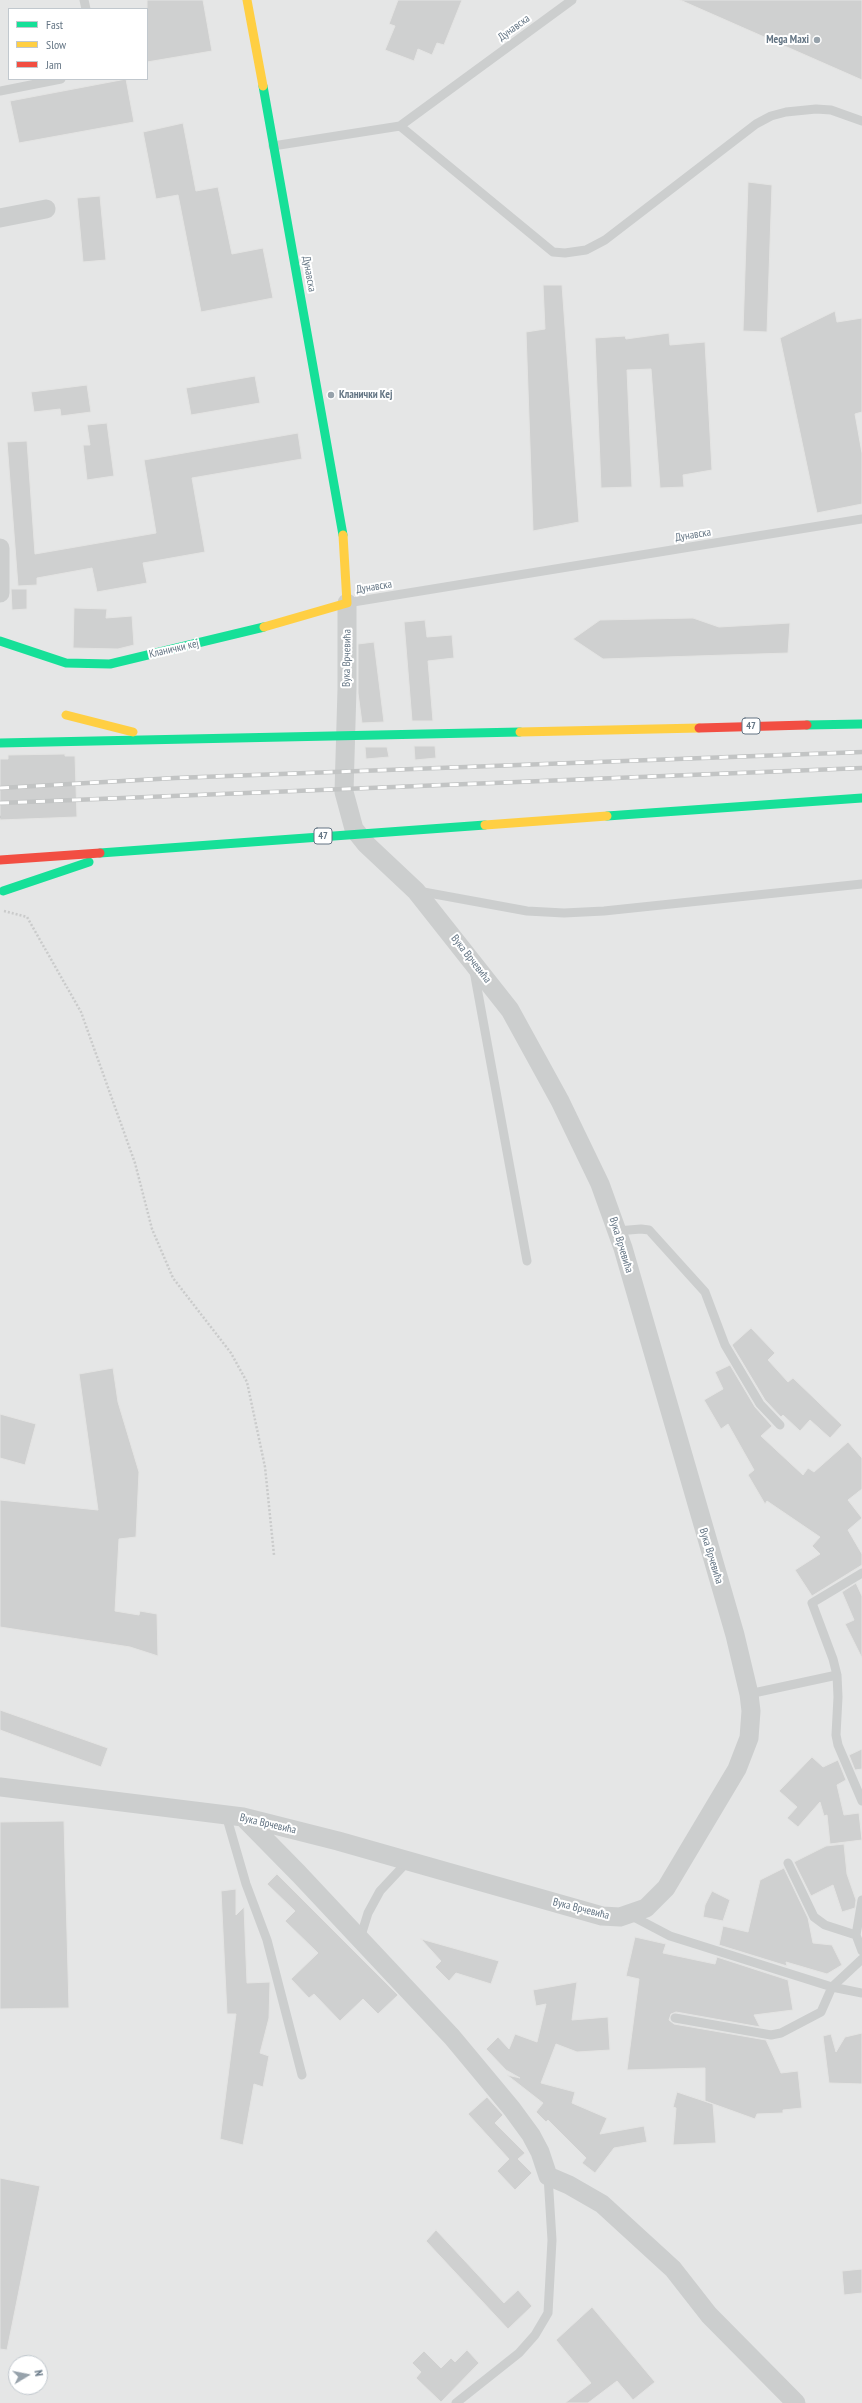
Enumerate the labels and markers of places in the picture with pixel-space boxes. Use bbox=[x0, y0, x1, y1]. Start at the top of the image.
place label: Mega Maxi bbox=[766, 33, 809, 47]
marker: Mega Maxi bbox=[812, 35, 822, 45]
place label: Кланички Кеј bbox=[339, 388, 392, 402]
marker: Кланички Кеј bbox=[326, 390, 336, 400]

